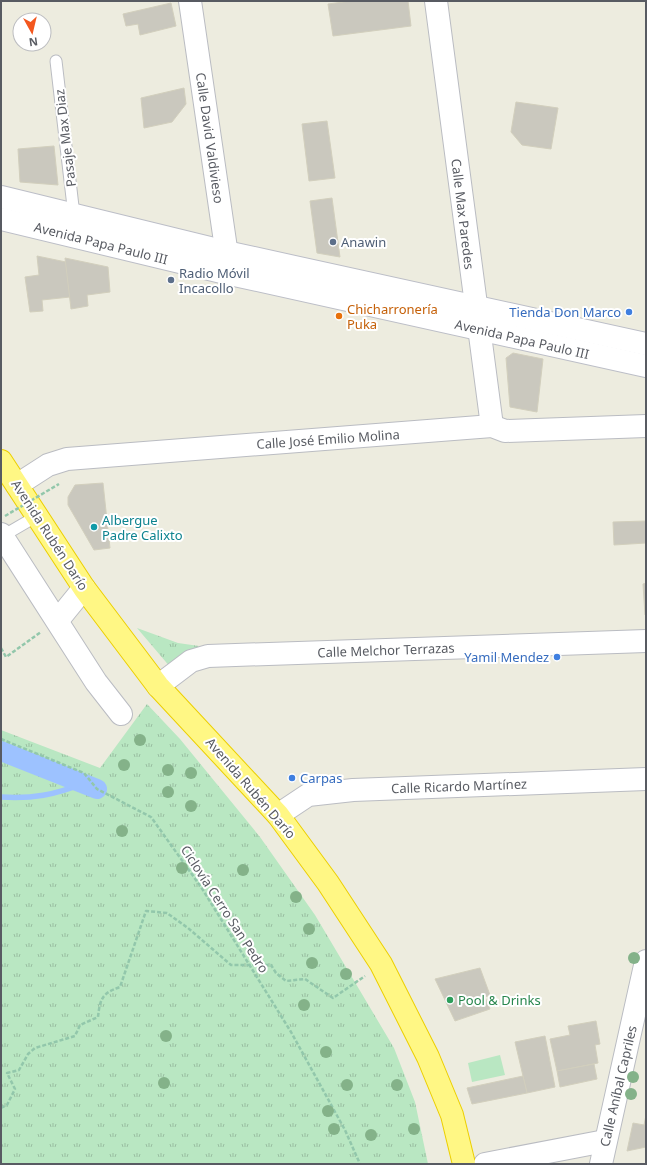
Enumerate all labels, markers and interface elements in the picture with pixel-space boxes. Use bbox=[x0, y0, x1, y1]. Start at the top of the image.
north arrow bbox=[12, 12, 52, 52]
text: N bbox=[28, 34, 39, 50]
street label: Calle David Valdivieso bbox=[192, 71, 228, 205]
street label: Pasaje Max Diaz bbox=[50, 88, 80, 188]
street label: Calle Max Paredes bbox=[447, 158, 479, 270]
street label: Avenida Papa Paulo III bbox=[32, 218, 170, 268]
place label: Anawin bbox=[341, 233, 386, 251]
marker: Anawin bbox=[328, 237, 338, 247]
place label: Radio Móvil Incacollo bbox=[179, 264, 250, 297]
marker: Radio Móvil Incacollo bbox=[166, 275, 176, 285]
place label: Chicharronería Puka bbox=[347, 300, 438, 333]
place label: Tienda Don Marco bbox=[509, 303, 621, 321]
marker: Tienda Don Marco bbox=[624, 307, 634, 317]
marker: Chicharronería Puka bbox=[334, 311, 344, 321]
street label: Avenida Papa Paulo III bbox=[453, 315, 591, 363]
street label: Calle José Emilio Molina bbox=[256, 425, 400, 453]
street label: Avenida Rubén Darío bbox=[7, 476, 93, 594]
place label: Albergue Padre Calixto bbox=[102, 511, 183, 544]
marker: Albergue Padre Calixto bbox=[89, 522, 99, 532]
street label: Calle Melchor Terrazas bbox=[317, 639, 455, 661]
place label: Yamil Mendez bbox=[464, 648, 549, 666]
marker: Yamil Mendez bbox=[552, 652, 562, 662]
street label: Avenida Rubén Darío bbox=[202, 734, 300, 843]
place label: Carpas bbox=[300, 769, 342, 787]
marker: Carpas bbox=[287, 773, 297, 783]
street label: Calle Ricardo Martínez bbox=[391, 775, 527, 797]
street label: Ciclovía Cerro San Pedro bbox=[177, 842, 273, 976]
place label: Pool & Drinks bbox=[458, 991, 541, 1009]
marker: Pool & Drinks bbox=[445, 995, 455, 1005]
street label: Calle Aníbal Capriles bbox=[595, 1024, 641, 1148]

